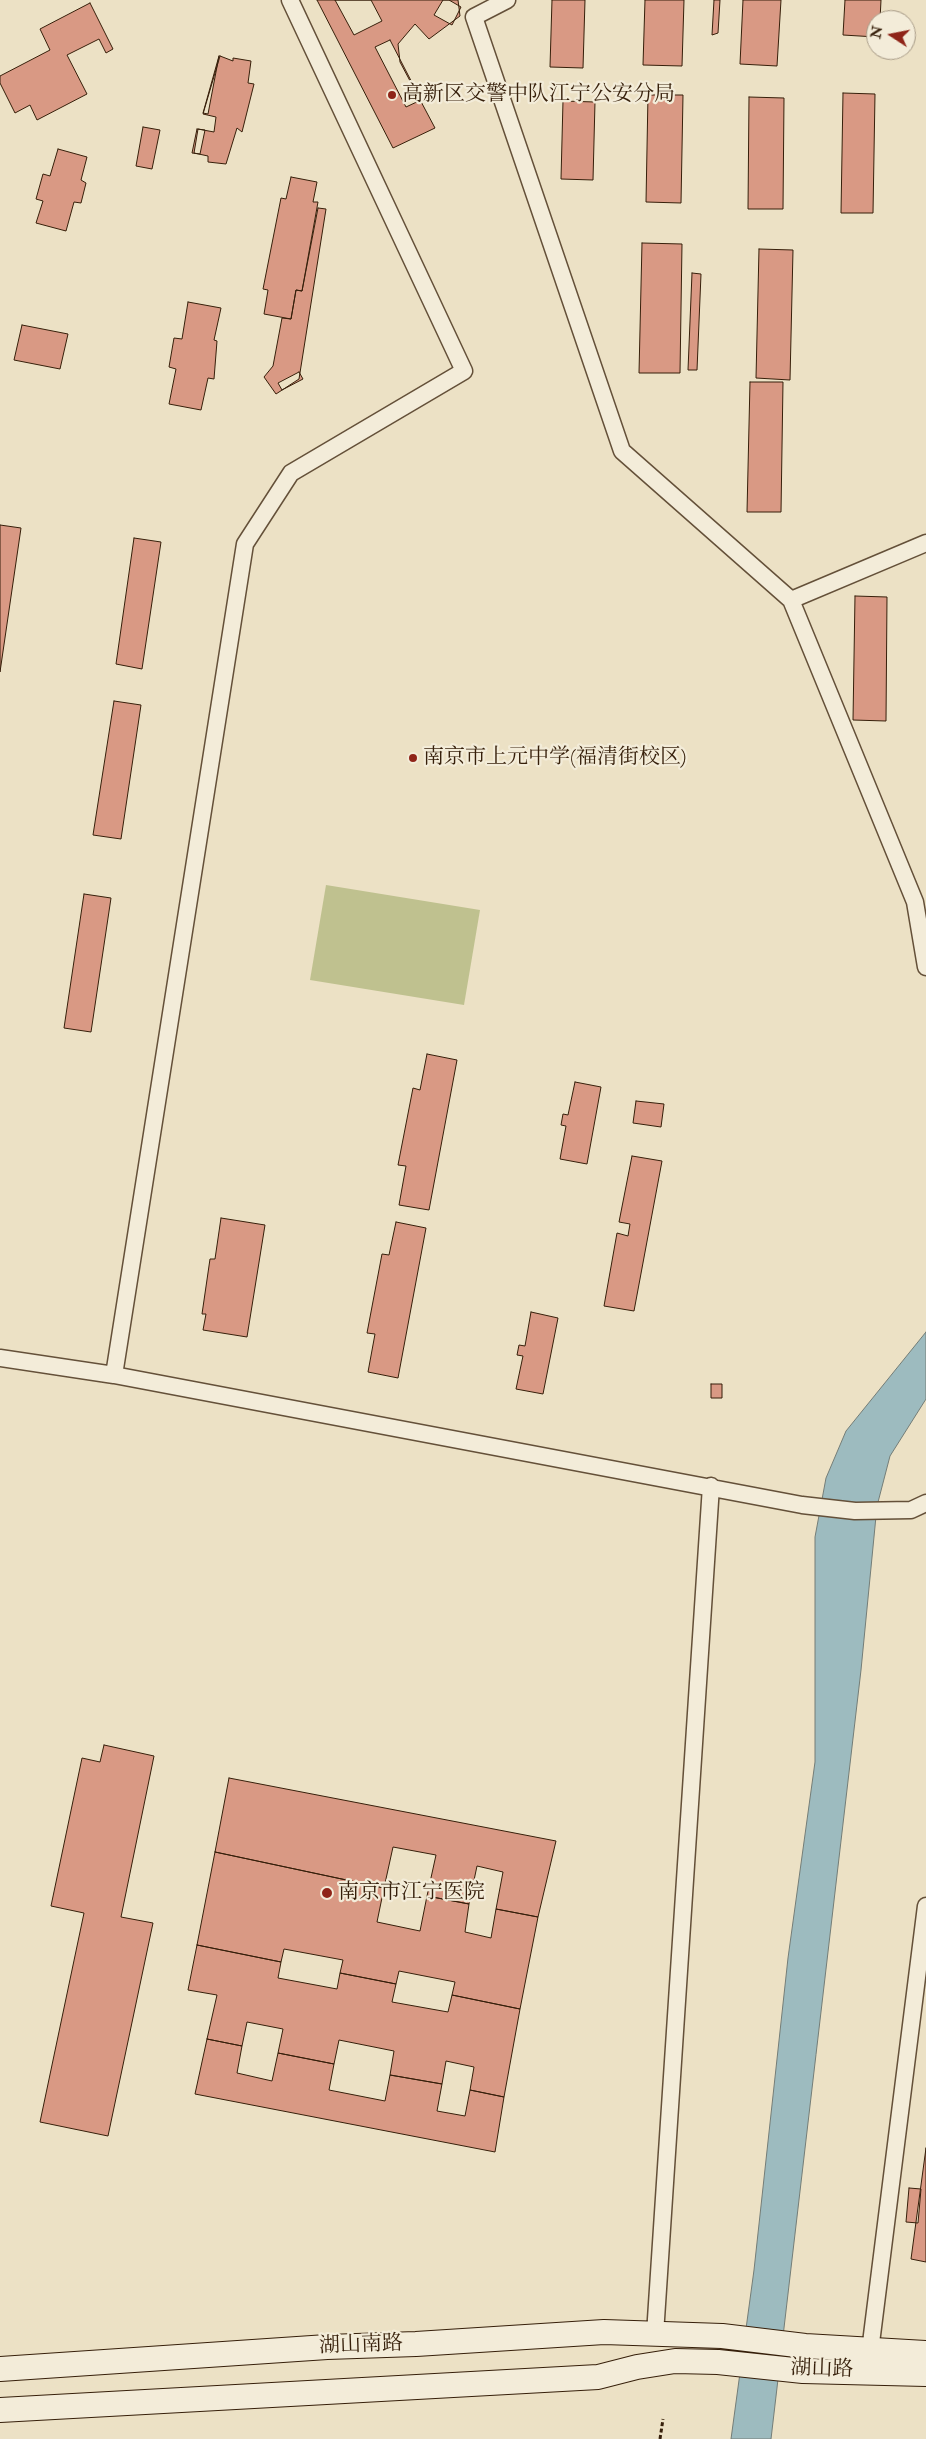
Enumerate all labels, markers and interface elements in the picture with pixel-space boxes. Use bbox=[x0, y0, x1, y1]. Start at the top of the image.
north arrow bbox=[866, 10, 916, 60]
text: N bbox=[867, 24, 886, 40]
place label: 高新区交警中队江宁公安分局 bbox=[402, 82, 675, 108]
marker: 高新区交警中队江宁公安分局 bbox=[386, 89, 398, 101]
place label: 南京市上元中学(福清街校区) bbox=[423, 745, 686, 771]
marker: 南京市上元中学(福清街校区) bbox=[407, 752, 419, 764]
place label: 南京市江宁医院 bbox=[338, 1880, 485, 1906]
marker: 南京市江宁医院 bbox=[320, 1886, 334, 1900]
street label: 湖山南路 bbox=[319, 2332, 403, 2360]
street label: 湖山路 bbox=[790, 2356, 854, 2384]

